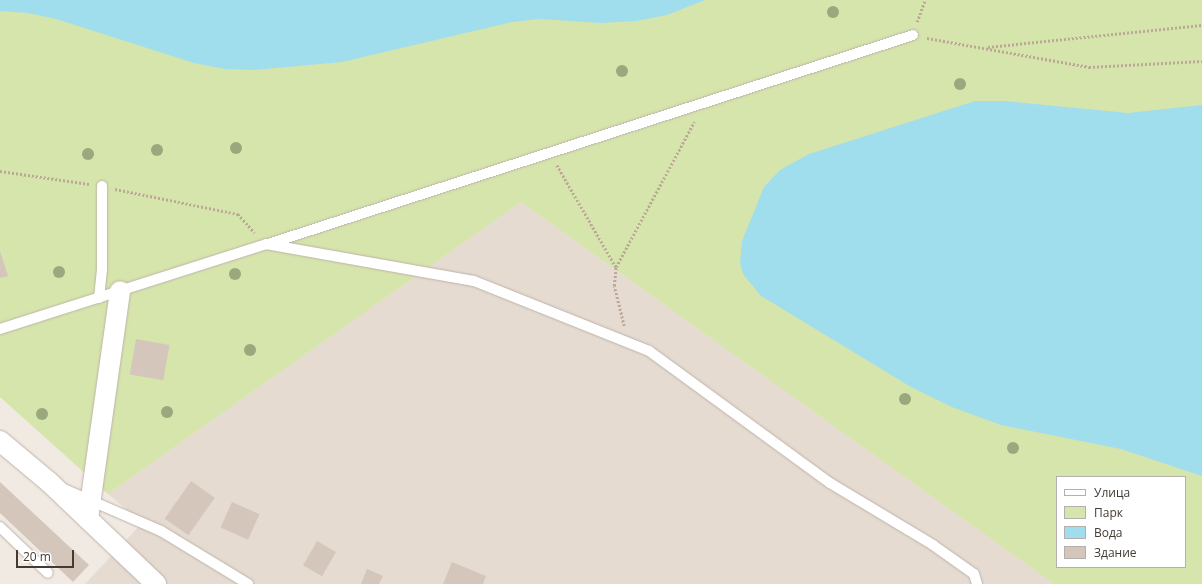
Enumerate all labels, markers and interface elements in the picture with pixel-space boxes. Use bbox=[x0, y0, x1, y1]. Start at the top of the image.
legend bbox=[1056, 476, 1186, 568]
text: Улица bbox=[1094, 484, 1130, 501]
text: Парк bbox=[1094, 504, 1123, 521]
text: Вода bbox=[1094, 524, 1123, 541]
scale bar bbox=[18, 542, 76, 568]
text: Здание bbox=[1094, 544, 1137, 561]
text: 20 m bbox=[23, 548, 51, 565]

